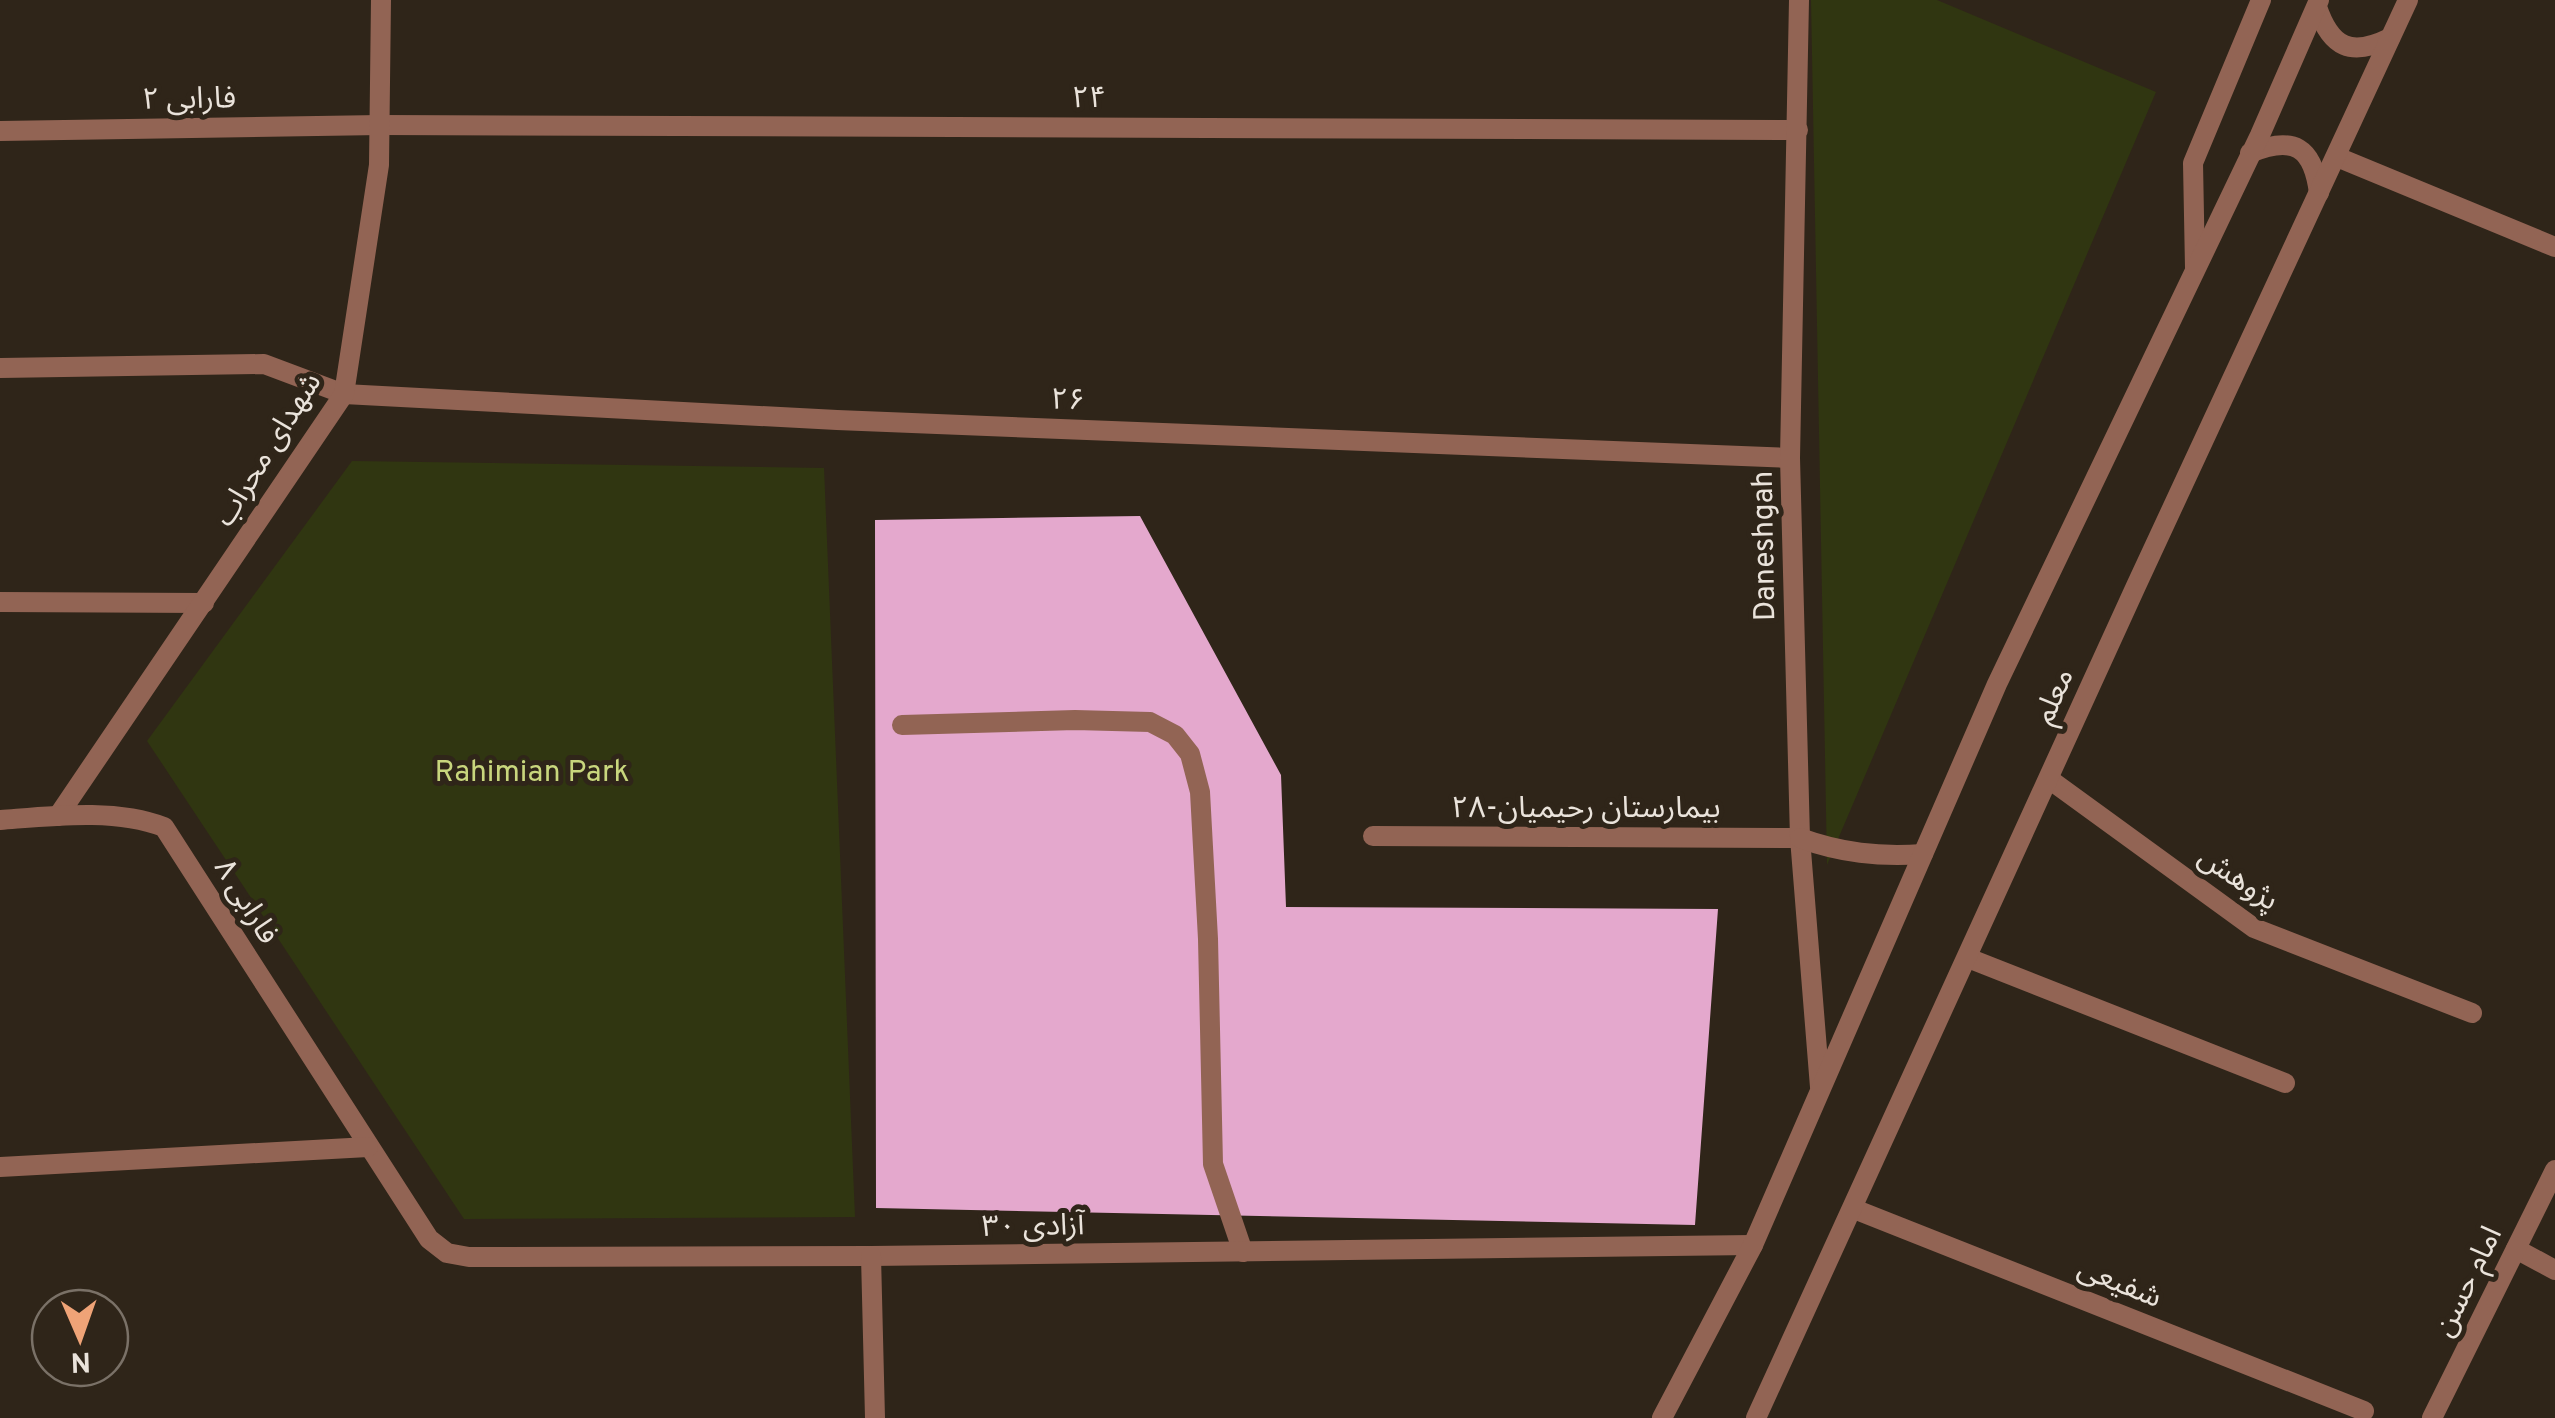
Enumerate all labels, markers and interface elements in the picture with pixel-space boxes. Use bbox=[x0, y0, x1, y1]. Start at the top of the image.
street label: فارابی ۲ bbox=[142, 81, 236, 120]
street label: ۲۴ bbox=[1072, 81, 1106, 118]
street label: شهدای محراب bbox=[207, 366, 331, 534]
street label: ۲۶ bbox=[1050, 382, 1086, 421]
street label: Daneshgah bbox=[1746, 470, 1785, 621]
street label: معلم bbox=[2027, 663, 2086, 732]
park label: Rahimian Park bbox=[434, 755, 630, 792]
street label: ۲۸-بیمارستان رحیمیان bbox=[1451, 791, 1721, 828]
street label: پژوهش bbox=[2190, 840, 2285, 920]
street label: فارابی ۸ bbox=[204, 853, 285, 952]
street label: آزادی ۳۰ bbox=[981, 1208, 1086, 1247]
street label: امام حسن bbox=[2427, 1221, 2513, 1344]
street label: شفیعی bbox=[2072, 1251, 2166, 1318]
north arrow bbox=[30, 1288, 130, 1388]
text: N bbox=[70, 1342, 91, 1378]

